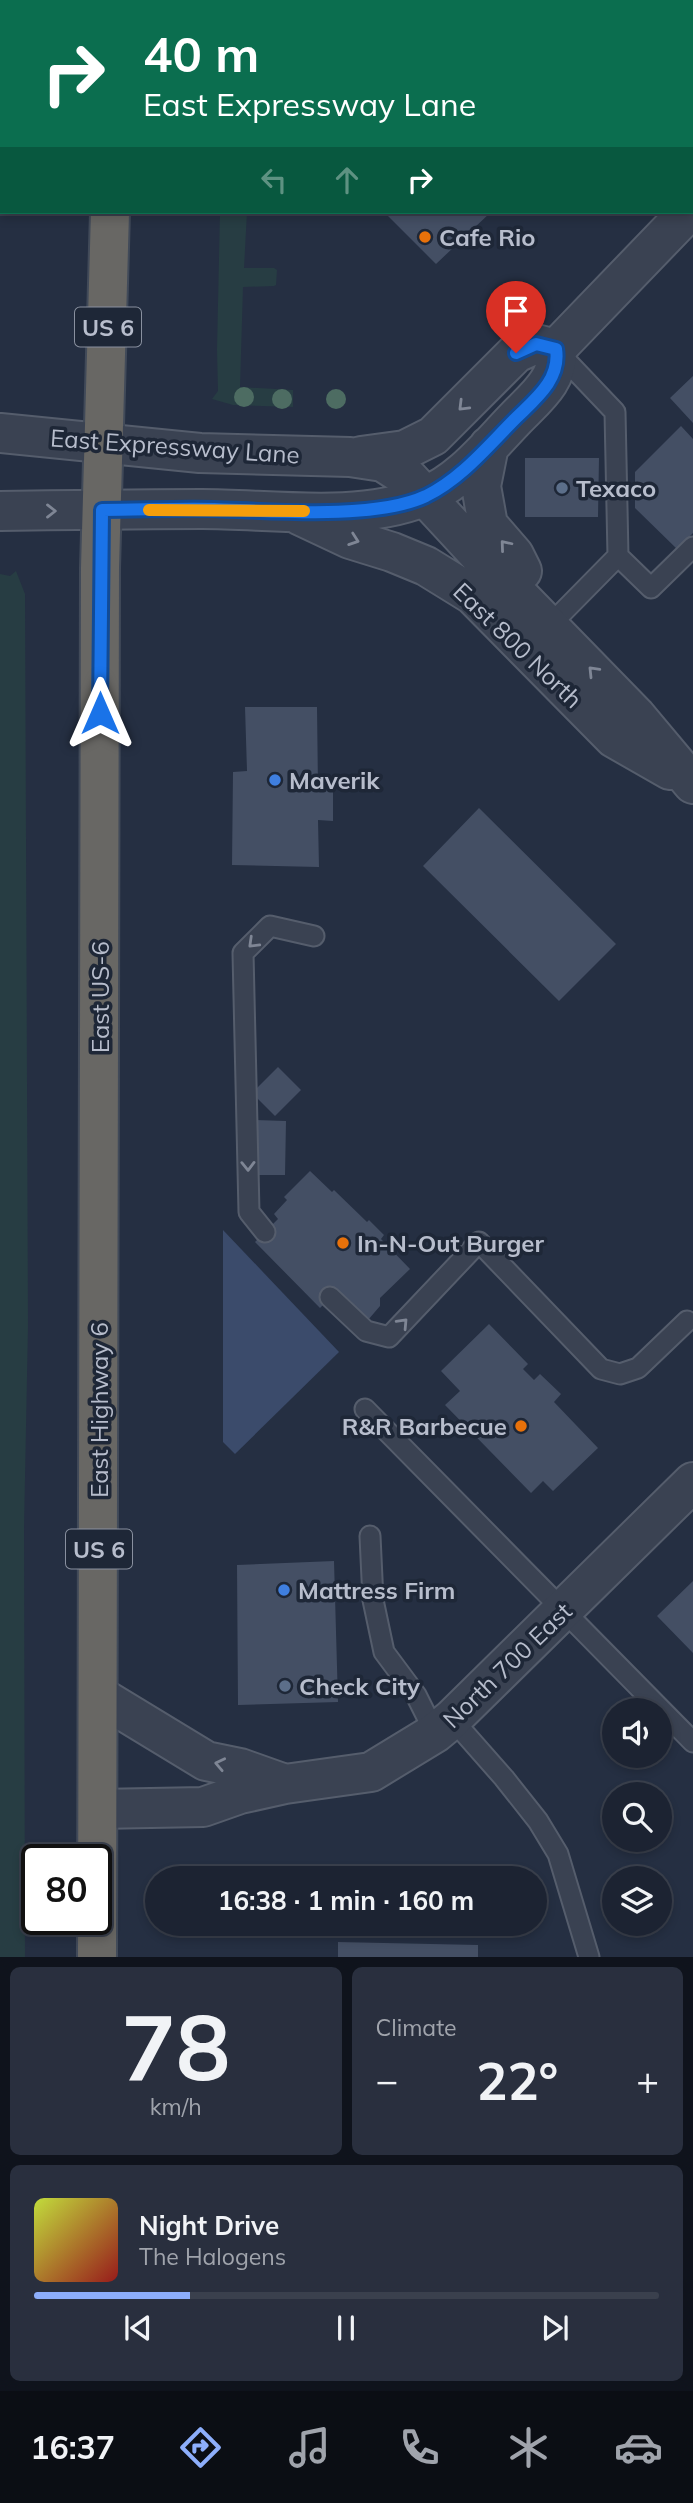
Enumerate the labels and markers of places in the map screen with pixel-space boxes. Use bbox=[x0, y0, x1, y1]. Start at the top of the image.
place label: Cafe Rio bbox=[439, 222, 535, 252]
marker: Cafe Rio bbox=[417, 229, 433, 245]
pin bbox=[486, 281, 546, 353]
place label: Texaco bbox=[576, 473, 656, 503]
marker: Texaco bbox=[554, 480, 570, 496]
place label: Maverik bbox=[289, 765, 380, 795]
marker: Maverik bbox=[267, 772, 283, 788]
place label: In-N-Out Burger bbox=[357, 1228, 544, 1258]
marker: In-N-Out Burger bbox=[335, 1235, 351, 1251]
place label: R&R Barbecue bbox=[342, 1411, 507, 1441]
marker: R&R Barbecue bbox=[513, 1418, 529, 1434]
place label: Mattress Firm bbox=[298, 1575, 455, 1605]
marker: Mattress Firm bbox=[276, 1582, 292, 1598]
place label: Check City bbox=[299, 1671, 421, 1701]
marker: Check City bbox=[277, 1678, 293, 1694]

